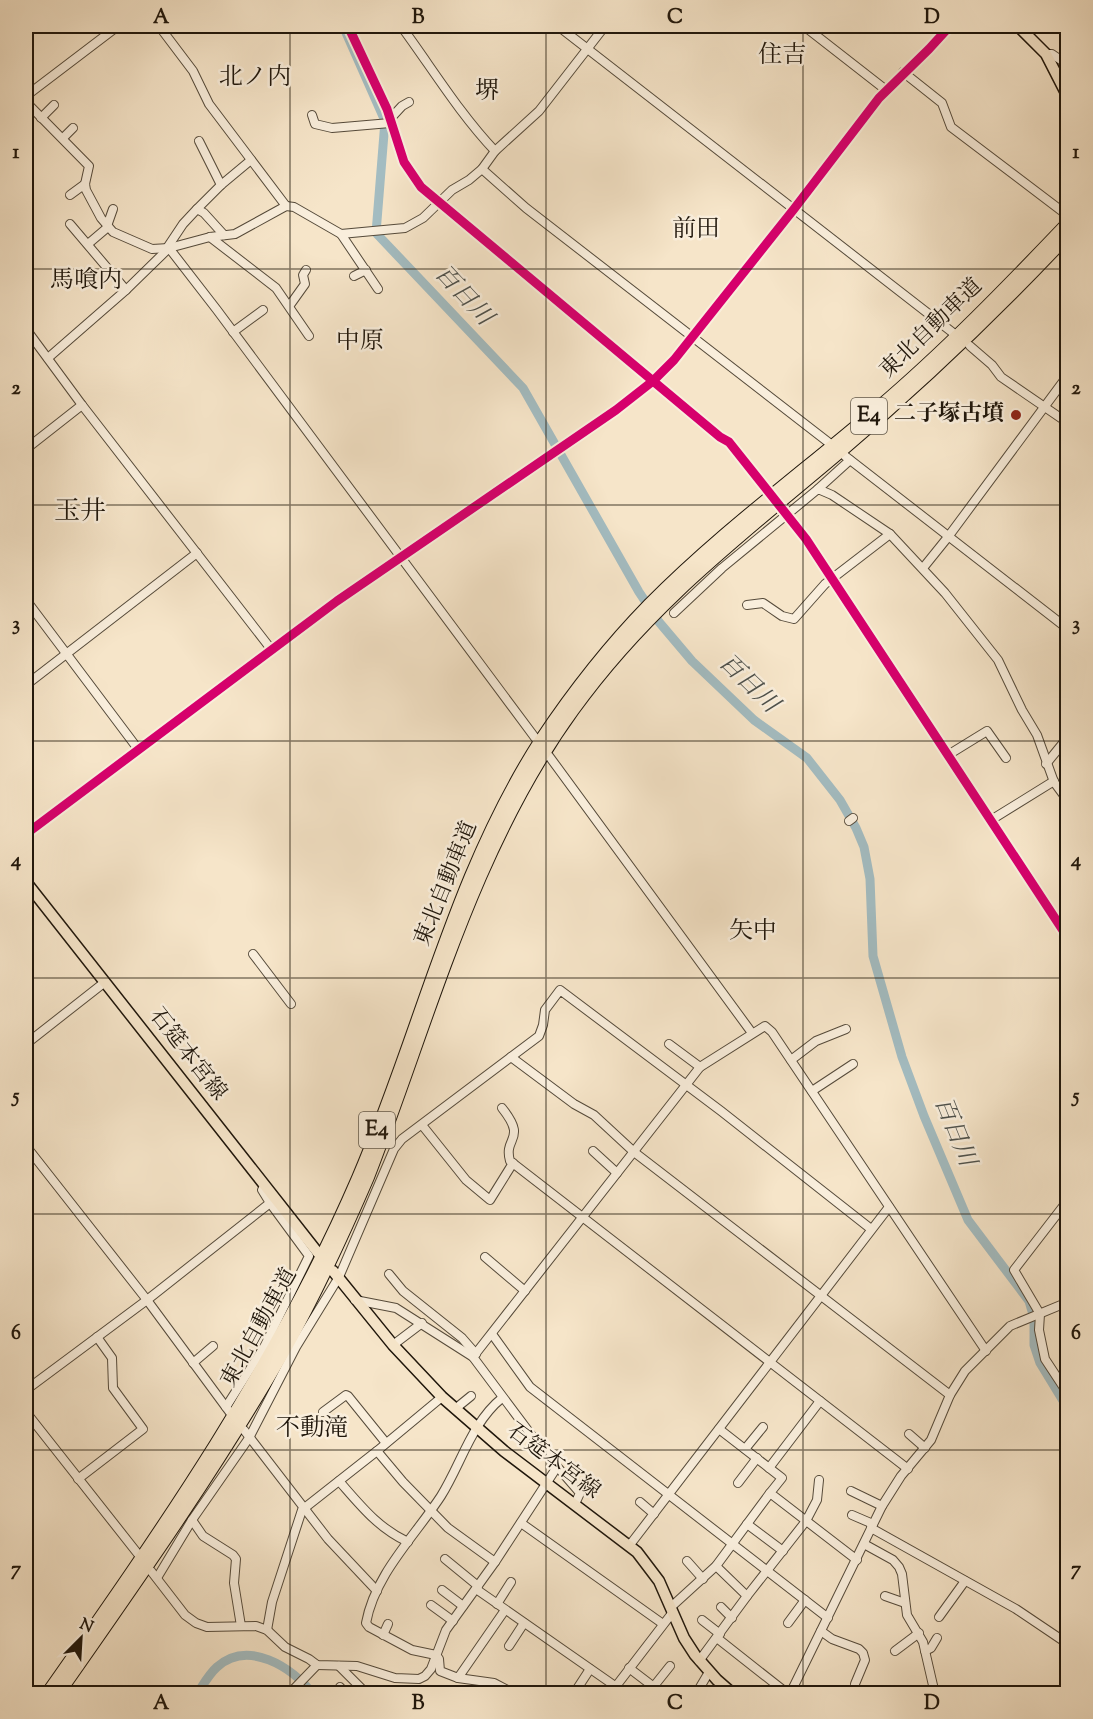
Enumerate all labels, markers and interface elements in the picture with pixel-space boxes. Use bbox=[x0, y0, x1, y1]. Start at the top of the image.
text: A bbox=[153, 4, 170, 33]
text: B bbox=[412, 4, 425, 33]
text: C bbox=[667, 4, 683, 33]
text: D bbox=[924, 4, 940, 33]
district label: 住吉 bbox=[758, 39, 806, 73]
district label: 北ノ内 bbox=[219, 61, 291, 95]
district label: 堺 bbox=[475, 75, 499, 109]
text: 1 bbox=[13, 139, 20, 168]
text: 1 bbox=[1073, 139, 1080, 168]
district label: 前田 bbox=[672, 213, 720, 247]
water label: 百日川 bbox=[426, 258, 502, 336]
district label: 馬喰内 bbox=[50, 264, 122, 298]
street label: 東北自動車道 bbox=[873, 272, 991, 386]
district label: 中原 bbox=[336, 325, 384, 359]
text: 2 bbox=[11, 375, 21, 404]
text: 2 bbox=[1071, 375, 1081, 404]
road number: E4 bbox=[851, 398, 887, 434]
place label: 二子塚古墳 bbox=[894, 399, 1004, 431]
marker: 二子塚古墳 bbox=[1009, 408, 1023, 422]
district label: 玉井 bbox=[54, 494, 106, 531]
text: 3 bbox=[12, 611, 20, 640]
text: 3 bbox=[1072, 611, 1080, 640]
water label: 百日川 bbox=[710, 647, 788, 723]
street label: 東北自動車道 bbox=[407, 817, 487, 951]
text: 4 bbox=[10, 847, 21, 876]
text: 4 bbox=[1070, 847, 1081, 876]
district label: 矢中 bbox=[729, 915, 777, 949]
street label: 石筵本宮線 bbox=[141, 1002, 233, 1108]
text: 5 bbox=[11, 1083, 20, 1112]
text: 5 bbox=[1071, 1083, 1080, 1112]
water label: 百日川 bbox=[925, 1092, 984, 1175]
road number: E4 bbox=[359, 1112, 395, 1148]
street label: 東北自動車道 bbox=[214, 1263, 306, 1393]
text: 6 bbox=[11, 1320, 21, 1349]
text: 6 bbox=[1071, 1320, 1081, 1349]
district label: 不動滝 bbox=[276, 1412, 348, 1446]
street label: 石筵本宮線 bbox=[499, 1416, 607, 1508]
text: 7 bbox=[11, 1556, 22, 1585]
text: 7 bbox=[1071, 1556, 1082, 1585]
north arrow bbox=[51, 1608, 111, 1668]
text: N bbox=[76, 1613, 97, 1640]
text: A bbox=[153, 1690, 170, 1719]
text: B bbox=[412, 1690, 425, 1719]
text: C bbox=[667, 1690, 683, 1719]
text: D bbox=[924, 1690, 940, 1719]

